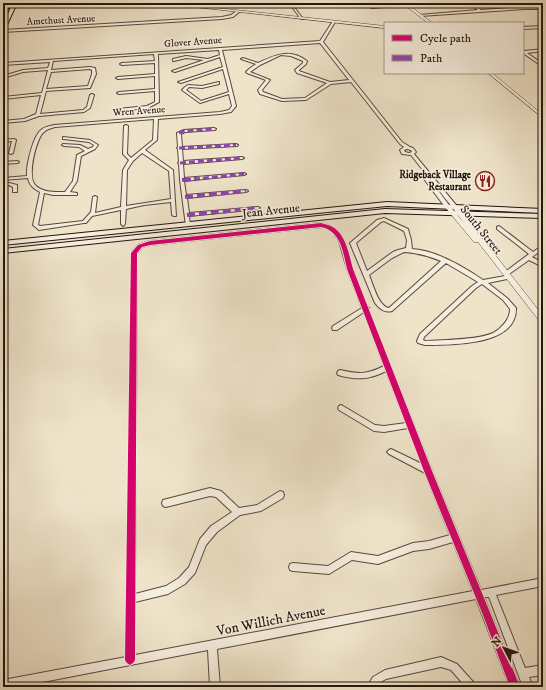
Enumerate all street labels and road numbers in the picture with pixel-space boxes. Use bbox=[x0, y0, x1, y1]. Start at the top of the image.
street label: Amethust Avenue bbox=[26, 12, 96, 28]
street label: Glover Avenue bbox=[164, 34, 222, 50]
street label: Wren Avenue bbox=[111, 103, 166, 119]
street label: Jean Avenue bbox=[240, 201, 301, 222]
street label: South Street bbox=[457, 202, 505, 258]
street label: Von Willich Avenue bbox=[214, 602, 327, 641]

